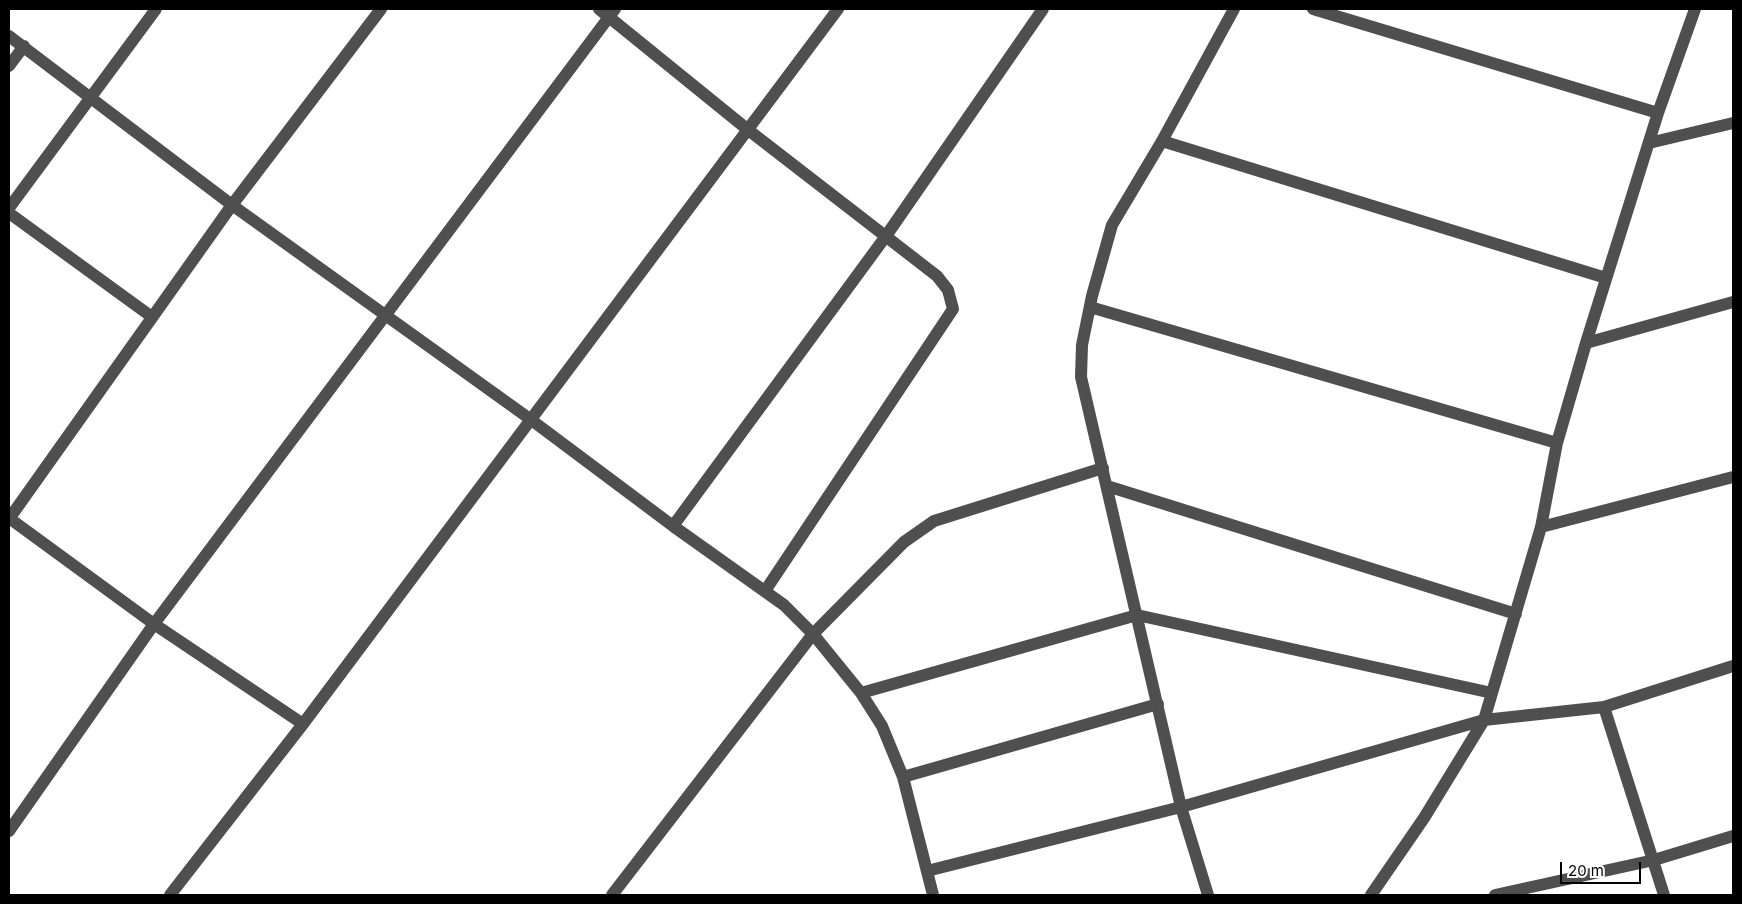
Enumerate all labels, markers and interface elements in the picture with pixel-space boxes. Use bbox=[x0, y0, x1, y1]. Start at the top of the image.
scale bar bbox=[1562, 852, 1643, 884]
text: 20 m bbox=[1568, 861, 1604, 880]

